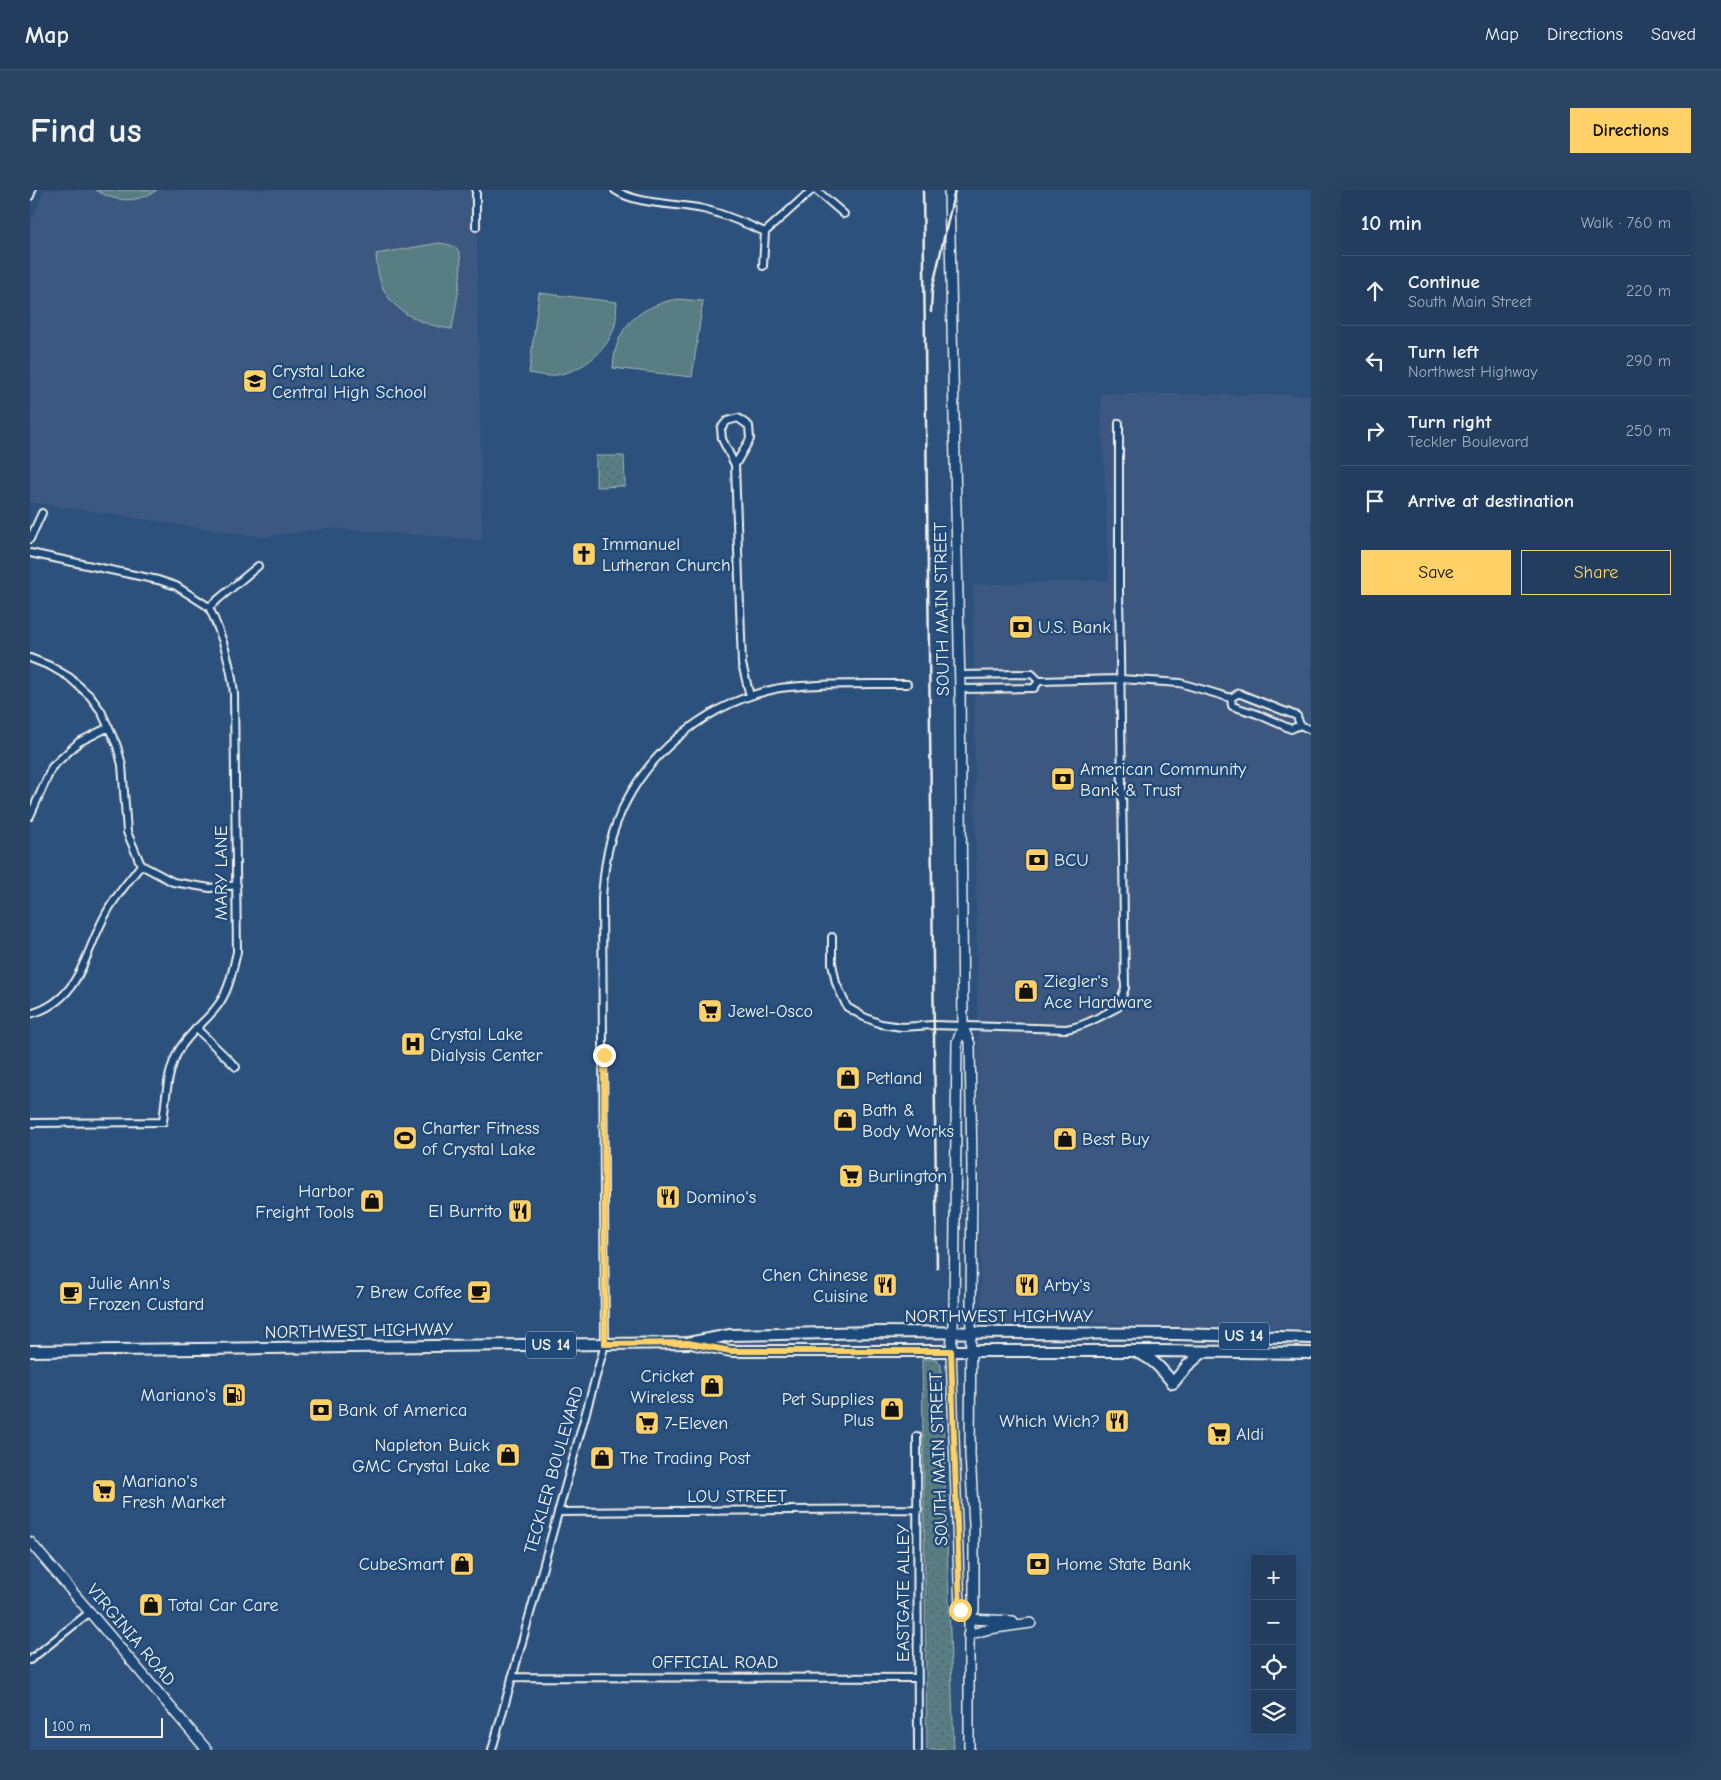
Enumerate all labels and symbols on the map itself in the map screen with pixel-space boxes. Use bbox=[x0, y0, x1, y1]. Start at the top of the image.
place label: Crystal Lake Central High School bbox=[272, 361, 427, 403]
school or university icon: Crystal Lake Central High School bbox=[242, 368, 268, 394]
street label: SOUTH MAIN STREET bbox=[930, 521, 954, 696]
place label: Immanuel Lutheran Church bbox=[602, 534, 731, 576]
church icon: Immanuel Lutheran Church bbox=[571, 541, 597, 567]
bank icon: U.S. Bank bbox=[1008, 614, 1034, 640]
place label: U.S. Bank bbox=[1038, 617, 1111, 638]
place label: American Community Bank & Trust bbox=[1080, 759, 1247, 801]
bank icon: American Community Bank & Trust bbox=[1050, 766, 1076, 792]
street label: MARY LANE bbox=[211, 825, 232, 921]
bank icon: BCU bbox=[1024, 847, 1050, 873]
place label: BCU bbox=[1054, 850, 1089, 871]
place label: Ziegler's Ace Hardware bbox=[1044, 971, 1152, 1013]
shop icon: Ziegler's Ace Hardware bbox=[1013, 978, 1039, 1004]
supermarket icon: Jewel-Osco bbox=[697, 998, 723, 1024]
place label: Jewel-Osco bbox=[728, 1001, 813, 1022]
place label: Crystal Lake Dialysis Center bbox=[430, 1024, 543, 1066]
hospital icon: Crystal Lake Dialysis Center bbox=[400, 1031, 426, 1057]
route end bbox=[593, 1044, 616, 1067]
shop icon: Petland bbox=[835, 1065, 861, 1091]
place label: Petland bbox=[866, 1068, 922, 1089]
place label: Bath & Body Works bbox=[862, 1100, 954, 1142]
shop icon: Bath & Body Works bbox=[832, 1107, 858, 1133]
place label: Charter Fitness of Crystal Lake bbox=[422, 1118, 540, 1160]
sports icon: Charter Fitness of Crystal Lake bbox=[392, 1125, 418, 1151]
shop icon: Best Buy bbox=[1052, 1126, 1078, 1152]
place label: Best Buy bbox=[1082, 1129, 1150, 1150]
supermarket icon: Burlington bbox=[838, 1163, 864, 1189]
place label: Burlington bbox=[868, 1166, 947, 1187]
place label: Harbor Freight Tools bbox=[255, 1181, 355, 1223]
restaurant icon: Domino's bbox=[655, 1184, 681, 1210]
place label: Domino's bbox=[686, 1187, 756, 1208]
shop icon: Harbor Freight Tools bbox=[359, 1188, 385, 1214]
restaurant icon: El Burrito bbox=[507, 1198, 533, 1224]
place label: El Burrito bbox=[428, 1201, 502, 1222]
place label: Chen Chinese Cuisine bbox=[762, 1265, 868, 1307]
restaurant icon: Chen Chinese Cuisine bbox=[872, 1272, 898, 1298]
restaurant icon: Arby's bbox=[1014, 1272, 1040, 1298]
place label: Julie Ann's Frozen Custard bbox=[88, 1273, 204, 1315]
place label: Arby's bbox=[1044, 1275, 1090, 1296]
cafe icon: 7 Brew Coffee bbox=[466, 1279, 492, 1305]
cafe icon: Julie Ann's Frozen Custard bbox=[58, 1280, 84, 1306]
place label: 7 Brew Coffee bbox=[355, 1282, 462, 1303]
street label: NORTHWEST HIGHWAY bbox=[905, 1306, 1094, 1327]
street label: NORTHWEST HIGHWAY bbox=[265, 1319, 454, 1343]
road number: US 14 bbox=[1219, 1322, 1269, 1350]
road number: US 14 bbox=[526, 1332, 576, 1358]
place label: Cricket Wireless bbox=[631, 1366, 695, 1408]
street label: SOUTH MAIN STREET bbox=[925, 1371, 953, 1546]
shop icon: Cricket Wireless bbox=[699, 1373, 725, 1399]
fuel station icon: Mariano's bbox=[221, 1382, 247, 1408]
street label: TECKLER BOULEVARD bbox=[520, 1384, 588, 1556]
place label: Mariano's bbox=[141, 1385, 216, 1406]
place label: Pet Supplies Plus bbox=[782, 1389, 874, 1431]
shop icon: Pet Supplies Plus bbox=[879, 1396, 905, 1422]
bank icon: Bank of America bbox=[308, 1397, 334, 1423]
place label: Bank of America bbox=[338, 1400, 467, 1421]
restaurant icon: Which Wich? bbox=[1104, 1408, 1130, 1434]
supermarket icon: 7-Eleven bbox=[634, 1410, 660, 1436]
place label: Which Wich? bbox=[999, 1411, 1100, 1432]
place label: 7-Eleven bbox=[664, 1413, 728, 1434]
supermarket icon: Aldi bbox=[1206, 1421, 1232, 1447]
place label: Aldi bbox=[1236, 1424, 1264, 1445]
place label: Napleton Buick GMC Crystal Lake bbox=[352, 1435, 490, 1477]
shop icon: Napleton Buick GMC Crystal Lake bbox=[495, 1442, 521, 1468]
shop icon: The Trading Post bbox=[589, 1445, 615, 1471]
place label: The Trading Post bbox=[620, 1448, 751, 1469]
place label: Mariano's Fresh Market bbox=[122, 1471, 226, 1513]
supermarket icon: Mariano's Fresh Market bbox=[91, 1478, 117, 1504]
street label: LOU STREET bbox=[687, 1486, 787, 1507]
street label: EASTGATE ALLEY bbox=[893, 1524, 914, 1662]
shop icon: CubeSmart bbox=[449, 1551, 475, 1577]
bank icon: Home State Bank bbox=[1025, 1551, 1051, 1577]
place label: CubeSmart bbox=[359, 1554, 445, 1575]
place label: Home State Bank bbox=[1056, 1554, 1191, 1575]
street label: VIRGINIA ROAD bbox=[82, 1580, 180, 1690]
shop icon: Total Car Care bbox=[138, 1592, 164, 1618]
place label: Total Car Care bbox=[168, 1595, 279, 1616]
route start bbox=[949, 1599, 972, 1622]
street label: OFFICIAL ROAD bbox=[652, 1652, 778, 1673]
scale bar bbox=[45, 1715, 162, 1738]

